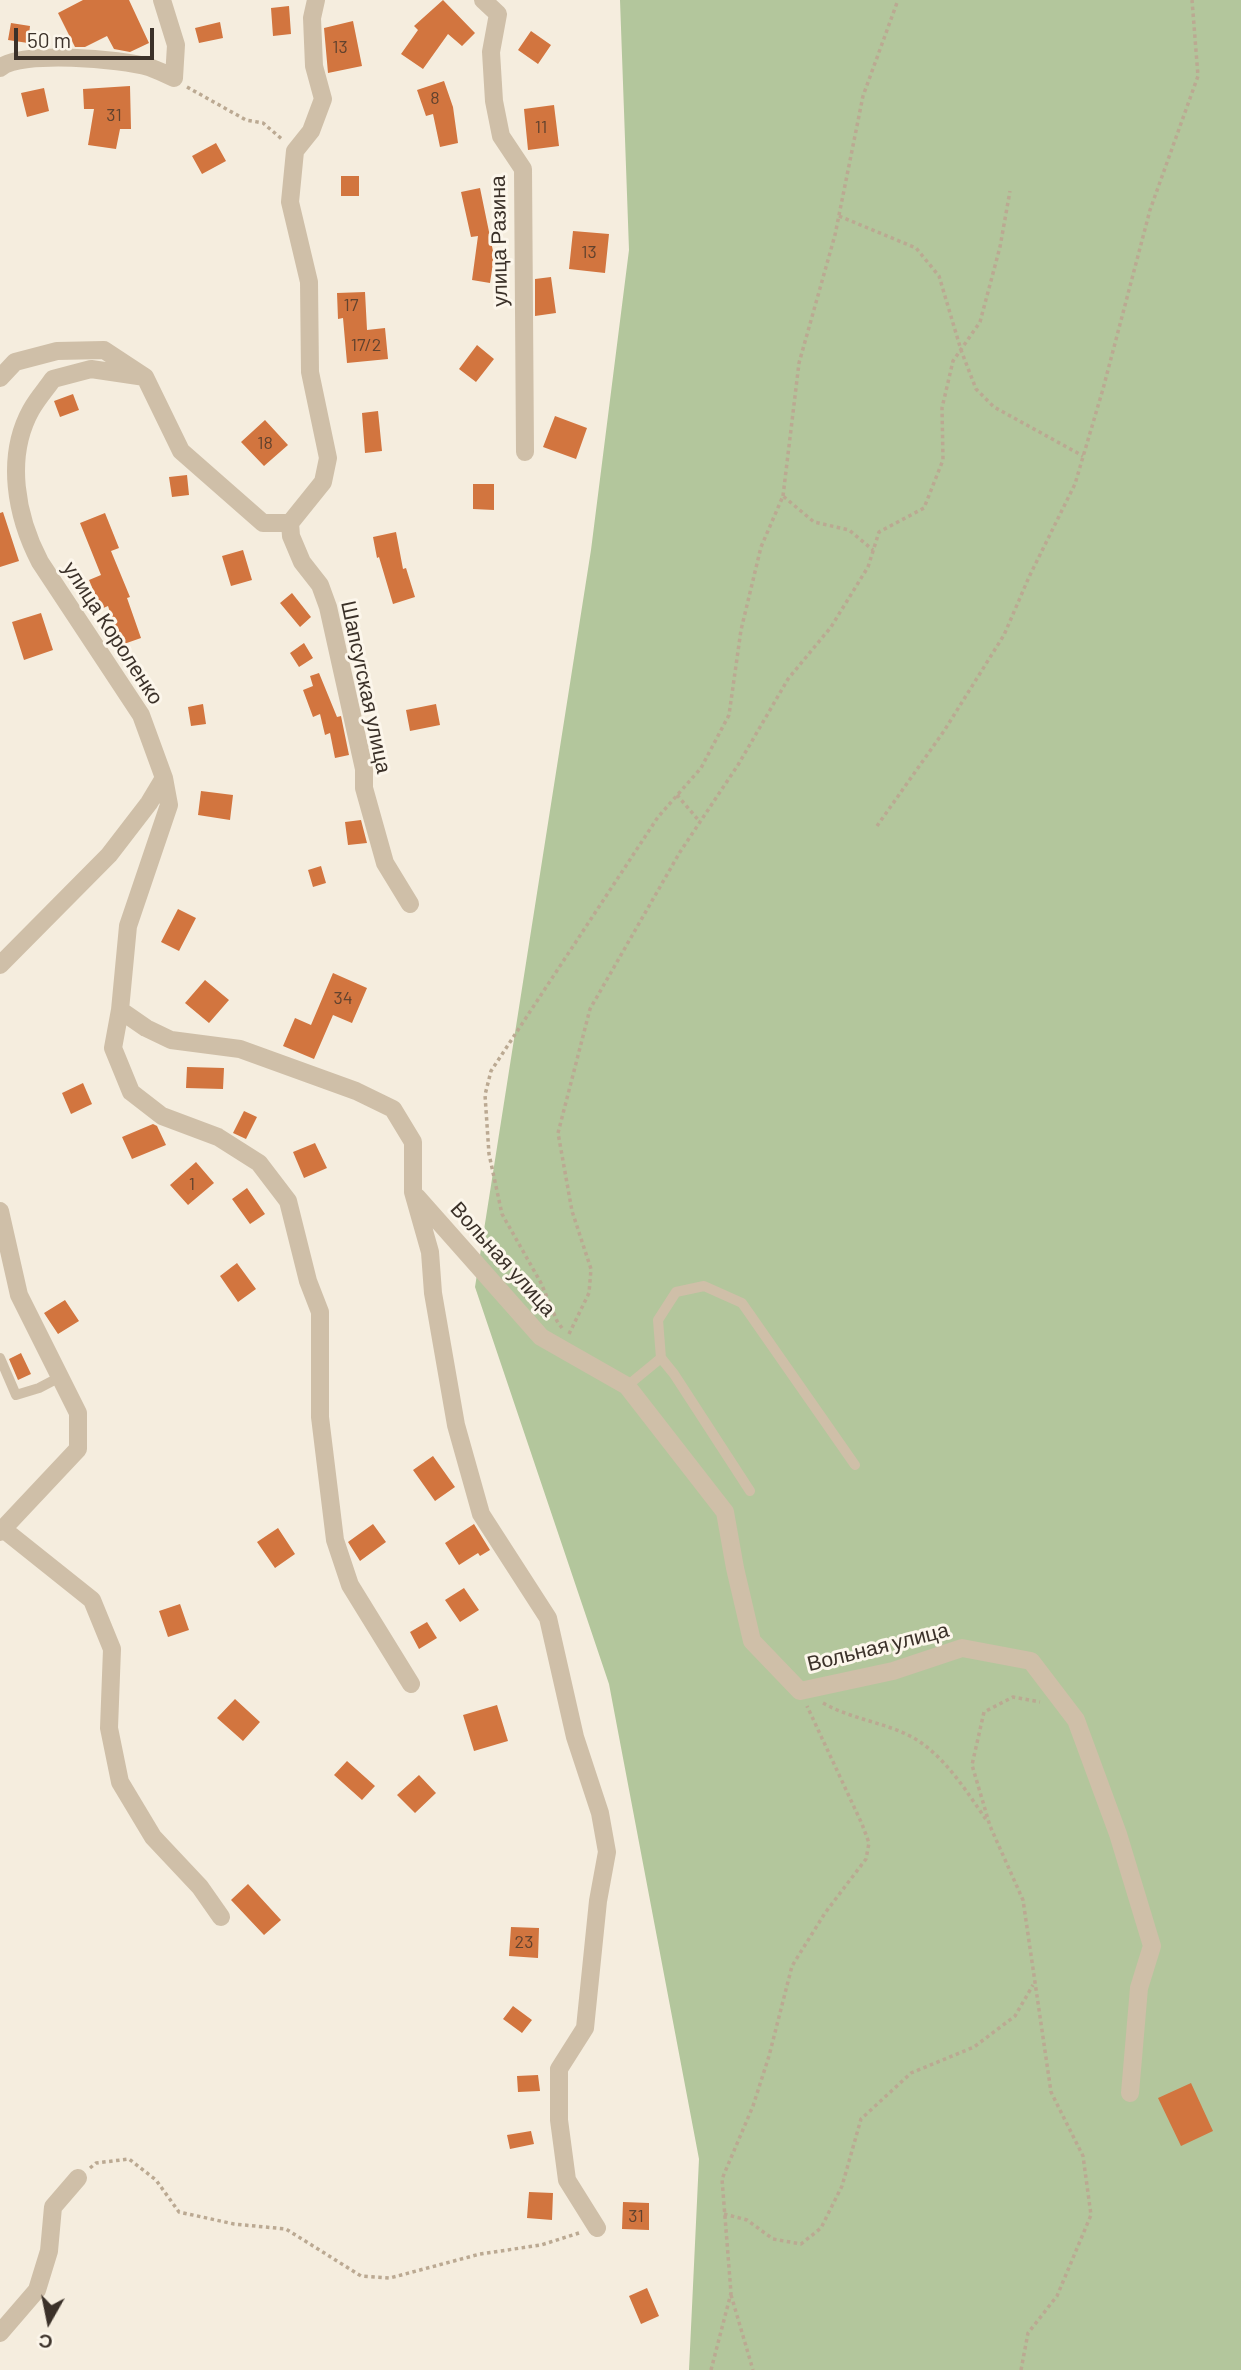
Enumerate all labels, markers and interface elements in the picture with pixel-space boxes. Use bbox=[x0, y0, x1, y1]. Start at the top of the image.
scale bar bbox=[18, 14, 158, 58]
text: 50 m bbox=[27, 27, 71, 52]
house number: 13 bbox=[332, 36, 348, 58]
house number: 8 bbox=[430, 87, 440, 109]
house number: 31 bbox=[106, 104, 122, 126]
house number: 11 bbox=[535, 116, 547, 138]
street label: улица Разина bbox=[485, 175, 513, 307]
house number: 13 bbox=[581, 241, 597, 263]
house number: 17 bbox=[344, 294, 358, 316]
house number: 17/2 bbox=[351, 334, 381, 356]
house number: 18 bbox=[257, 432, 273, 454]
street label: улица Короленко bbox=[57, 557, 169, 709]
street label: Шапсугская улица bbox=[335, 598, 397, 776]
house number: 34 bbox=[333, 987, 353, 1009]
house number: 1 bbox=[189, 1173, 195, 1195]
street label: Вольная улица bbox=[445, 1197, 561, 1321]
street label: Вольная улица bbox=[805, 1617, 951, 1677]
house number: 23 bbox=[515, 1931, 533, 1953]
house number: 31 bbox=[628, 2205, 644, 2227]
north arrow bbox=[14, 2286, 84, 2356]
text: С bbox=[37, 2330, 54, 2355]

